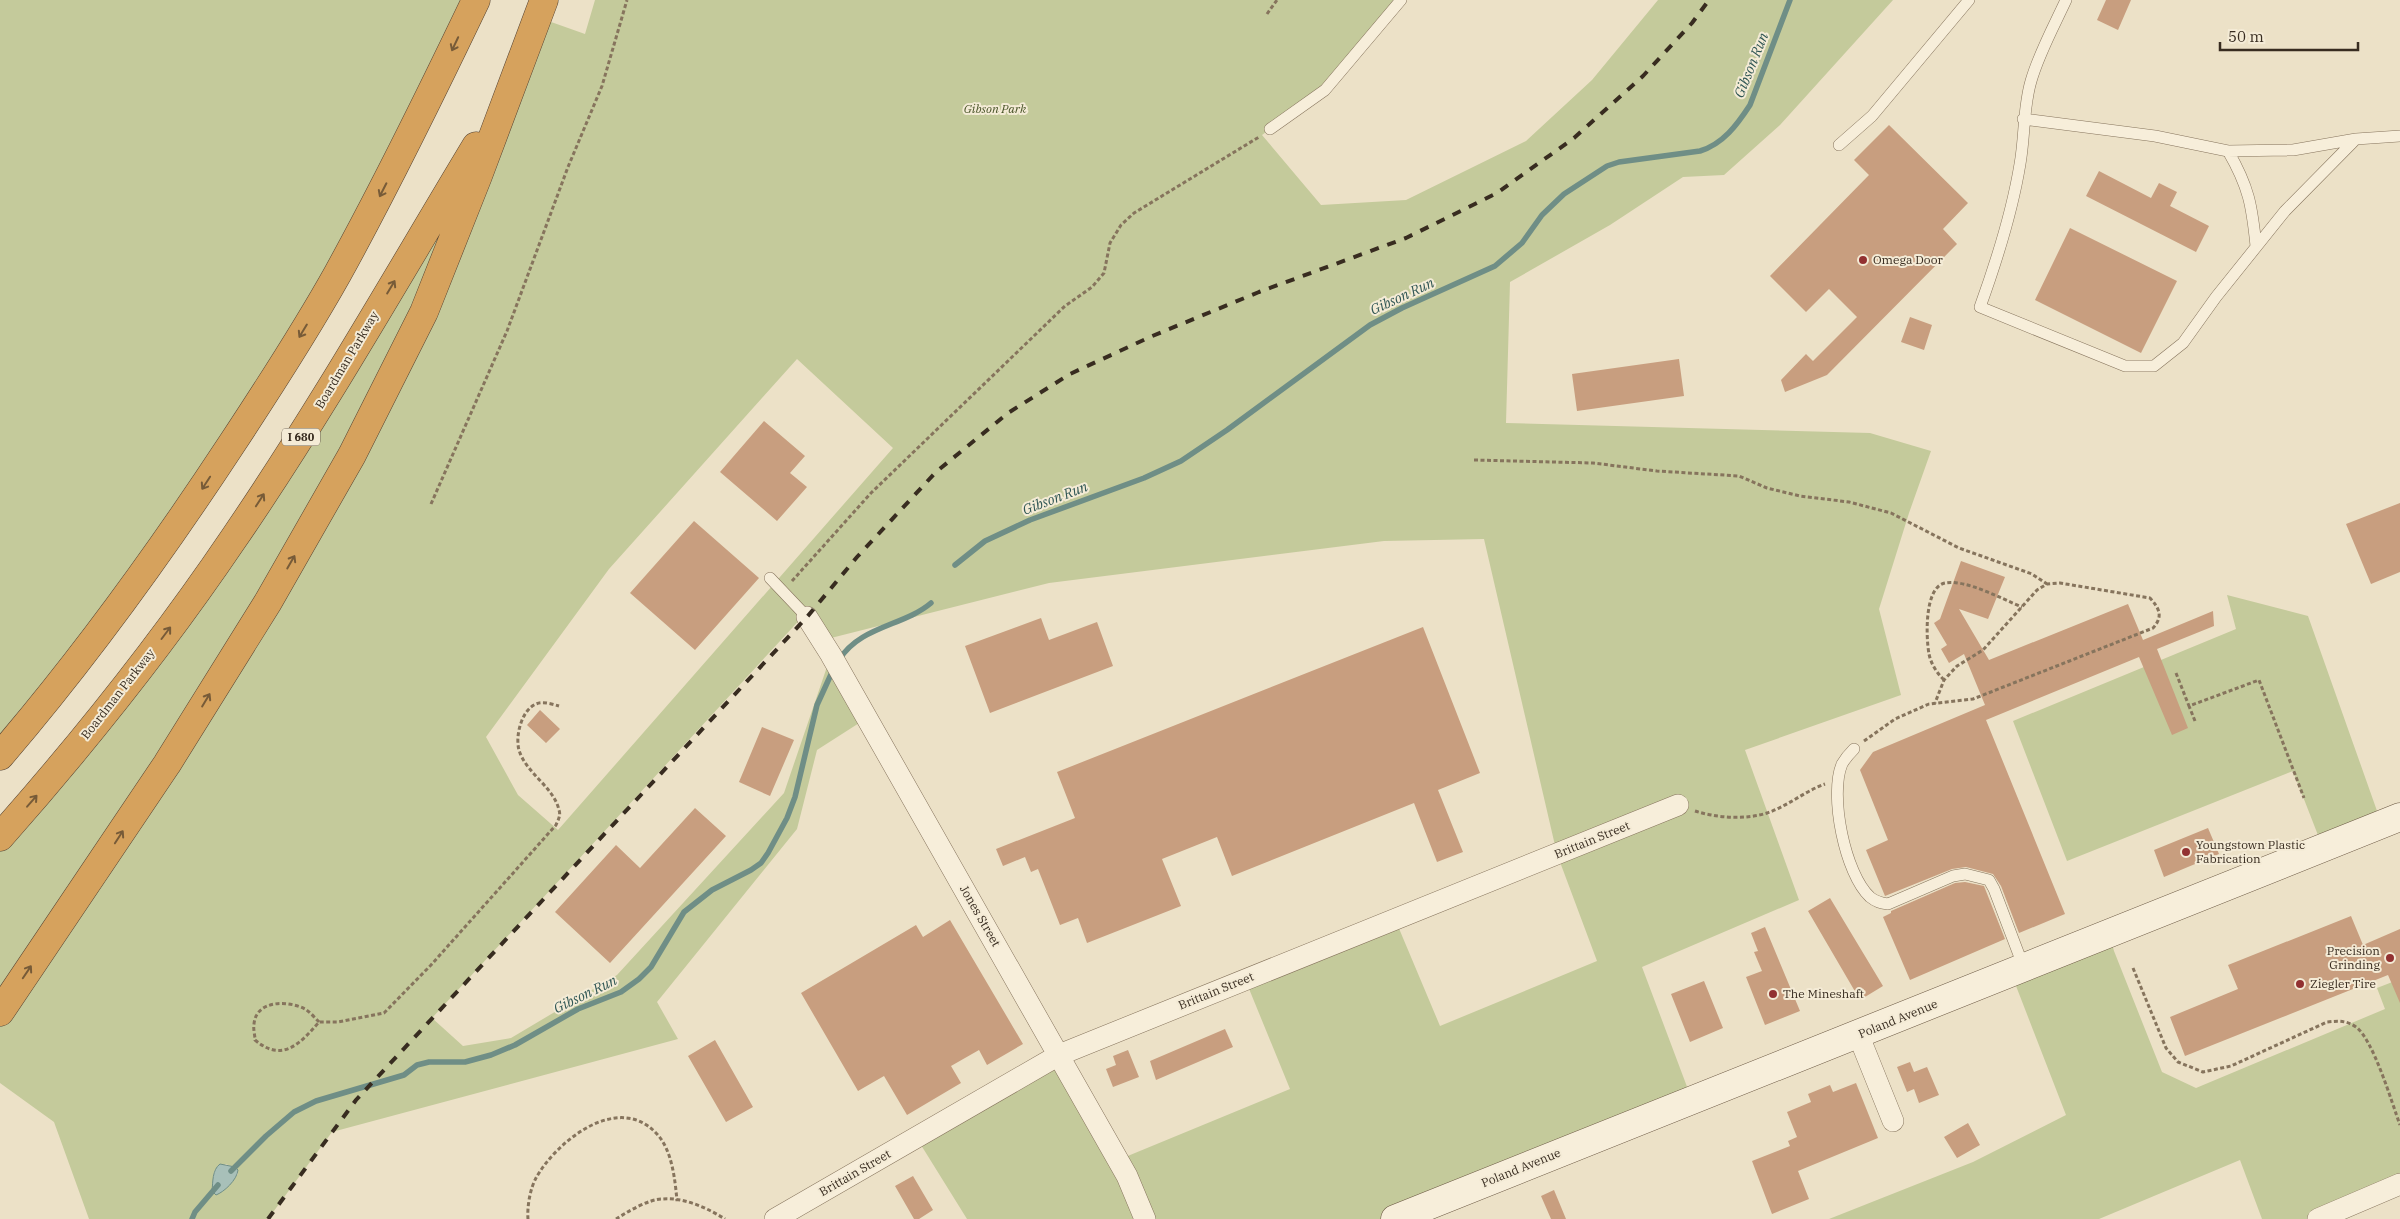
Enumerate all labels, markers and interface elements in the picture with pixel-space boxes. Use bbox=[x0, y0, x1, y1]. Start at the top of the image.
scale bar bbox=[2220, 20, 2358, 52]
text: 50 m bbox=[2228, 27, 2264, 46]
water label: Gibson Run bbox=[1730, 30, 1772, 100]
one-way arrow bbox=[450, 36, 459, 51]
park label: Gibson Park bbox=[964, 101, 1027, 116]
one-way arrow bbox=[378, 182, 387, 197]
place label: Omega Door bbox=[1873, 252, 1943, 267]
marker: Omega Door bbox=[1857, 254, 1869, 266]
water label: Gibson Run bbox=[1367, 273, 1437, 319]
one-way arrow bbox=[387, 281, 397, 295]
street label: Boardman Parkway bbox=[312, 308, 382, 411]
one-way arrow bbox=[297, 324, 307, 338]
road number: I 680 bbox=[282, 428, 320, 446]
one-way arrow bbox=[201, 476, 211, 490]
water label: Gibson Run bbox=[1020, 477, 1090, 519]
one-way arrow bbox=[255, 493, 265, 507]
one-way arrow bbox=[287, 555, 297, 569]
one-way arrow bbox=[161, 626, 171, 640]
street label: Boardman Parkway bbox=[78, 645, 158, 742]
one-way arrow bbox=[202, 694, 212, 708]
one-way arrow bbox=[26, 794, 38, 807]
street label: Brittain Street bbox=[1552, 818, 1632, 861]
one-way arrow bbox=[114, 831, 124, 845]
place label: Youngstown Plastic Fabrication bbox=[2196, 837, 2305, 866]
marker: Youngstown Plastic Fabrication bbox=[2180, 846, 2192, 858]
street label: Jones Street bbox=[957, 882, 1004, 949]
place label: Precision Grinding bbox=[2327, 943, 2380, 972]
marker: Precision Grinding bbox=[2384, 952, 2396, 964]
one-way arrow bbox=[23, 965, 33, 979]
street label: Brittain Street bbox=[1176, 969, 1256, 1012]
water label: Gibson Run bbox=[550, 971, 620, 1017]
place label: Ziegler Tire bbox=[2310, 976, 2376, 991]
marker: Ziegler Tire bbox=[2294, 978, 2306, 990]
place label: The Mineshaft bbox=[1783, 986, 1864, 1001]
marker: The Mineshaft bbox=[1767, 988, 1779, 1000]
street label: Poland Avenue bbox=[1856, 996, 1940, 1041]
street label: Poland Avenue bbox=[1479, 1145, 1563, 1190]
street label: Brittain Street bbox=[816, 1146, 893, 1199]

